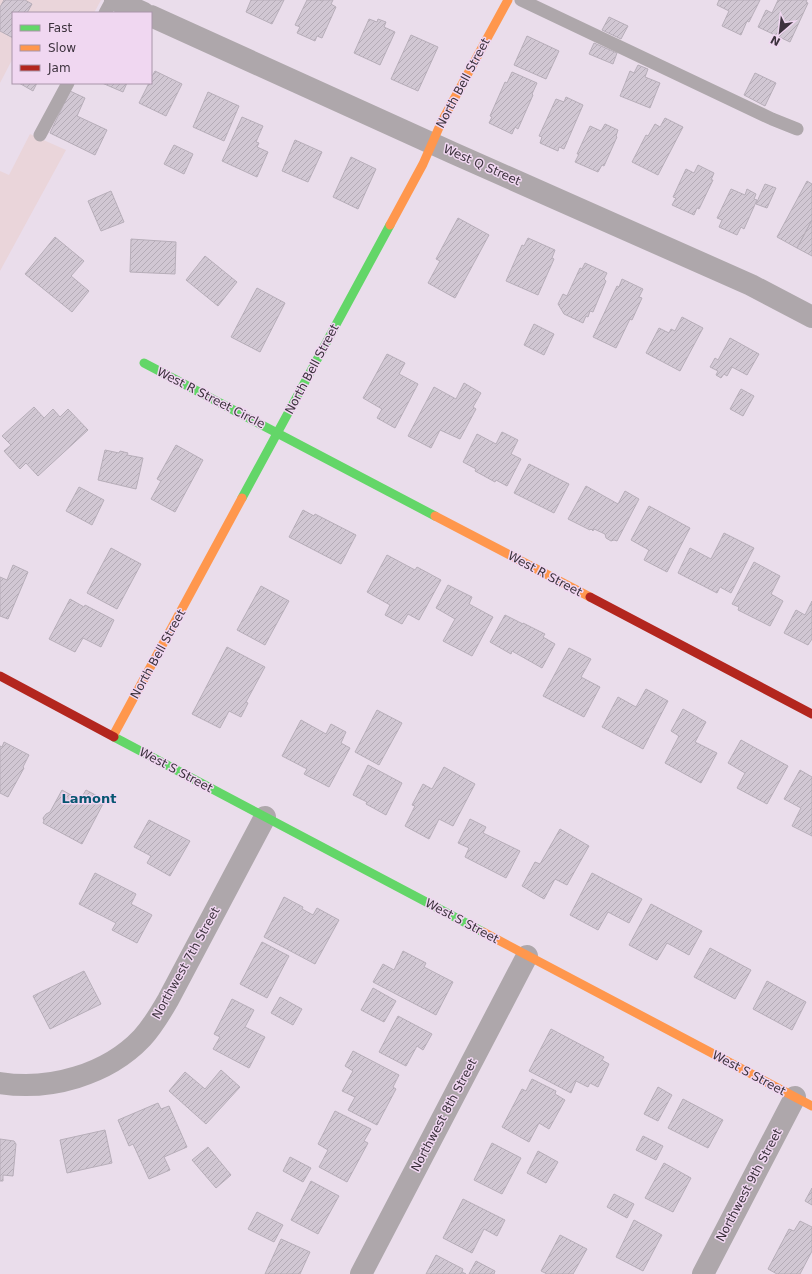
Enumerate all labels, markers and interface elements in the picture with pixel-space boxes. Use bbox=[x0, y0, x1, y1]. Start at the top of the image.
legend bbox=[12, 12, 152, 84]
north arrow bbox=[760, 12, 800, 52]
text: Fast bbox=[48, 21, 72, 35]
text: N bbox=[768, 32, 783, 48]
street label: North Bell Street bbox=[433, 35, 493, 130]
text: Slow bbox=[48, 41, 76, 55]
text: Jam bbox=[47, 61, 71, 75]
street label: West Q Street bbox=[441, 142, 523, 188]
street label: North Bell Street bbox=[282, 321, 342, 416]
street label: West R Street Circle bbox=[155, 365, 267, 431]
street label: West R Street bbox=[506, 549, 585, 600]
street label: North Bell Street bbox=[128, 607, 188, 701]
street label: West S Street bbox=[137, 745, 215, 795]
district label: Lamont bbox=[61, 791, 117, 806]
street label: West S Street bbox=[423, 896, 501, 946]
street label: Northwest 7th Street bbox=[149, 904, 223, 1021]
street label: West S Street bbox=[710, 1048, 788, 1098]
street label: Northwest 8th Street bbox=[408, 1056, 480, 1174]
street label: Northwest 9th Street bbox=[713, 1126, 785, 1244]

